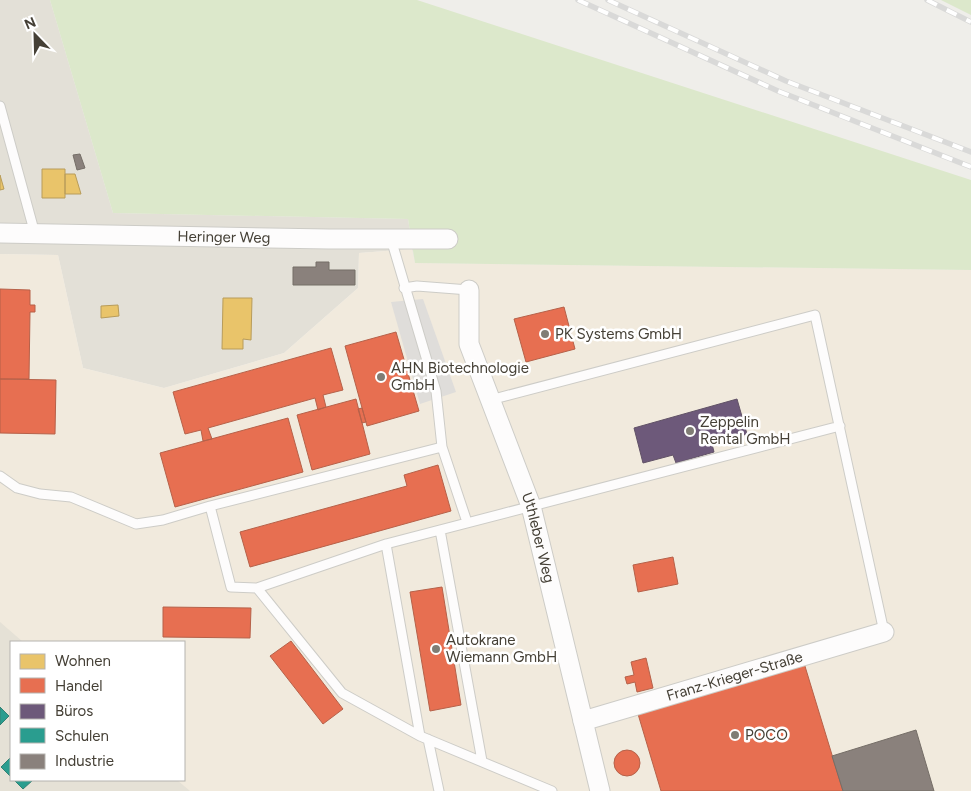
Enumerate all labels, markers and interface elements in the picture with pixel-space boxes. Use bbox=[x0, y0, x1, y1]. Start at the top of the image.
north arrow bbox=[10, 10, 60, 60]
text: N bbox=[22, 14, 38, 33]
street label: Heringer Weg bbox=[177, 227, 271, 247]
place label: PK Systems GmbH bbox=[555, 325, 682, 343]
marker: PK Systems GmbH bbox=[539, 328, 551, 340]
place label: AHN Biotechnologie GmbH bbox=[391, 359, 529, 394]
marker: AHN Biotechnologie GmbH bbox=[375, 371, 387, 383]
place label: Zeppelin Rental GmbH bbox=[700, 413, 790, 448]
marker: Zeppelin Rental GmbH bbox=[684, 425, 696, 437]
street label: Uthleber Weg bbox=[518, 490, 558, 585]
place label: Autokrane Wiemann GmbH bbox=[446, 631, 557, 666]
legend bbox=[10, 641, 185, 781]
marker: Autokrane Wiemann GmbH bbox=[430, 643, 442, 655]
street label: Franz-Krieger-Straße bbox=[664, 648, 805, 705]
text: Wohnen bbox=[55, 652, 111, 670]
text: Handel bbox=[55, 677, 103, 695]
text: Büros bbox=[55, 702, 93, 720]
place label: POCO bbox=[745, 726, 788, 744]
text: Schulen bbox=[55, 727, 109, 745]
marker: POCO bbox=[729, 729, 741, 741]
text: Industrie bbox=[55, 752, 114, 770]

